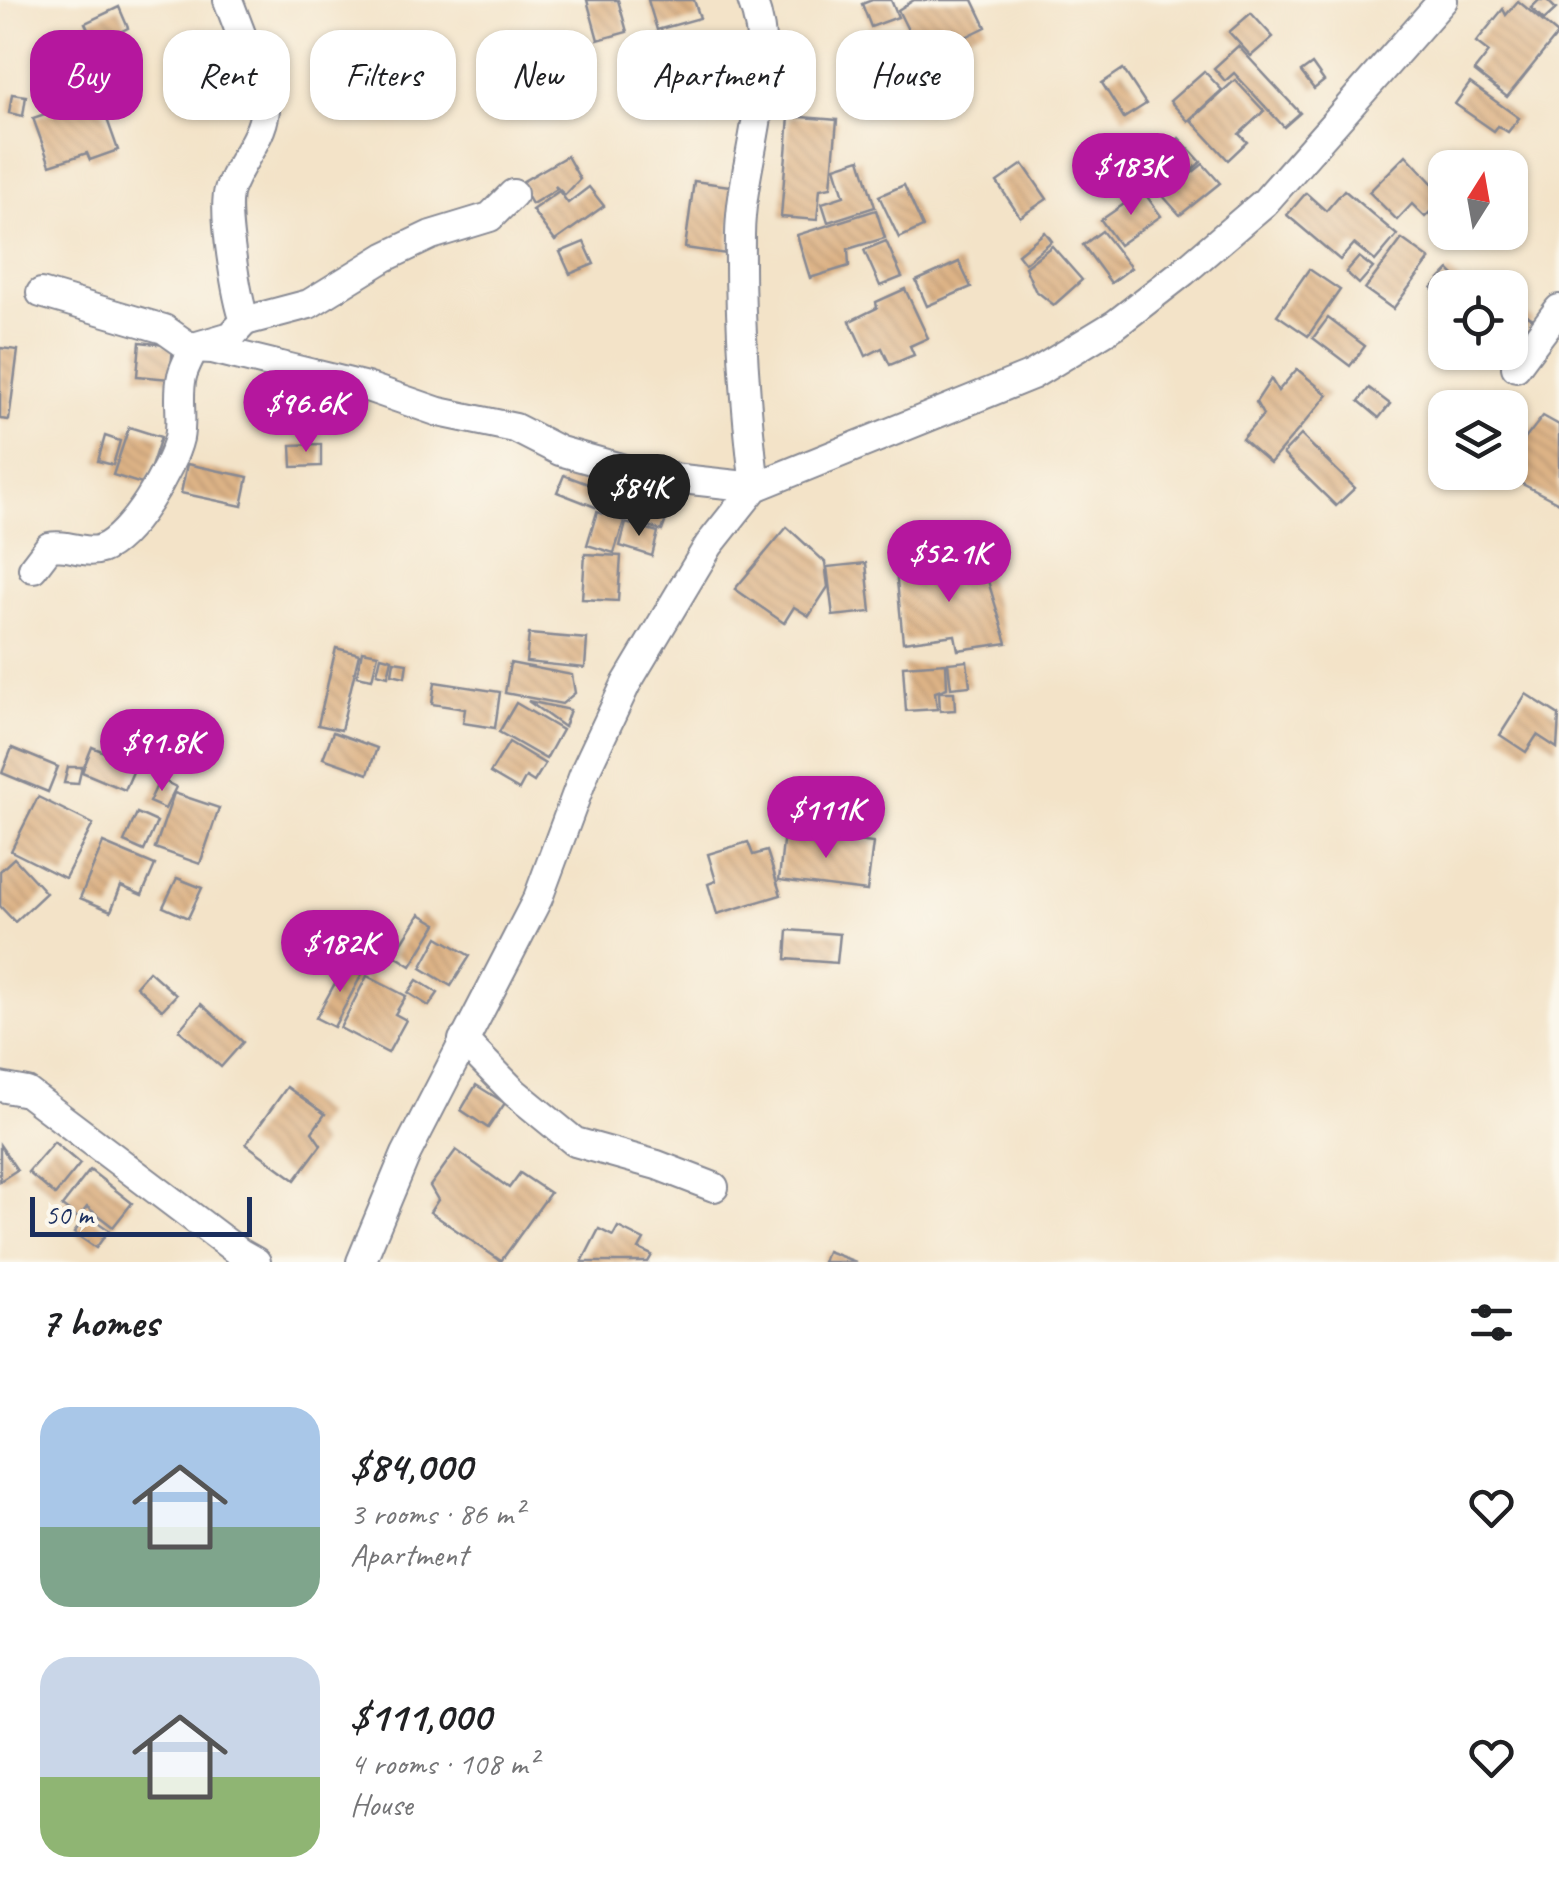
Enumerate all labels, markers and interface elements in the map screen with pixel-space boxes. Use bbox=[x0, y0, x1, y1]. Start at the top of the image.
chip: Buy bbox=[30, 30, 143, 120]
chip: Rent bbox=[163, 30, 290, 120]
chip: Filters bbox=[310, 30, 456, 120]
chip: New bbox=[476, 30, 597, 120]
chip: Apartment bbox=[617, 30, 816, 120]
chip: House bbox=[836, 30, 974, 120]
pin: $183K bbox=[1061, 133, 1201, 218]
text: $183K bbox=[1094, 145, 1168, 186]
north arrow bbox=[1428, 150, 1528, 250]
map controls bbox=[1428, 150, 1528, 490]
button: locate bbox=[1428, 270, 1528, 370]
pin: $96.6K bbox=[225, 370, 387, 455]
text: $96.6K bbox=[265, 382, 347, 423]
button: layers bbox=[1428, 390, 1528, 490]
pin: $84K bbox=[580, 454, 698, 539]
text: $84K bbox=[609, 466, 669, 507]
pin: $52.1K bbox=[868, 520, 1030, 605]
text: $52.1K bbox=[909, 532, 989, 573]
pin: $91.8K bbox=[81, 709, 243, 794]
text: $91.8K bbox=[122, 721, 202, 762]
pin: $111K bbox=[756, 776, 896, 861]
text: $111K bbox=[789, 788, 863, 829]
pin: $182K bbox=[270, 910, 410, 995]
text: $182K bbox=[303, 922, 377, 963]
scale bar bbox=[30, 1192, 252, 1236]
text: 50 m bbox=[45, 1197, 93, 1232]
icon: filters bbox=[1464, 1295, 1519, 1350]
text: 7 homes bbox=[40, 1296, 158, 1349]
text: $84,000 bbox=[350, 1440, 472, 1493]
icon: home bbox=[120, 1447, 240, 1567]
icon: heart bbox=[1464, 1480, 1519, 1535]
text: 3 rooms · 86 m² bbox=[350, 1493, 523, 1534]
text: Apartment bbox=[350, 1534, 468, 1575]
text: $111,000 bbox=[350, 1690, 491, 1743]
icon: home bbox=[120, 1697, 240, 1817]
icon: heart bbox=[1464, 1730, 1519, 1785]
text: 4 rooms · 108 m² bbox=[350, 1743, 537, 1784]
text: House bbox=[350, 1784, 412, 1825]

